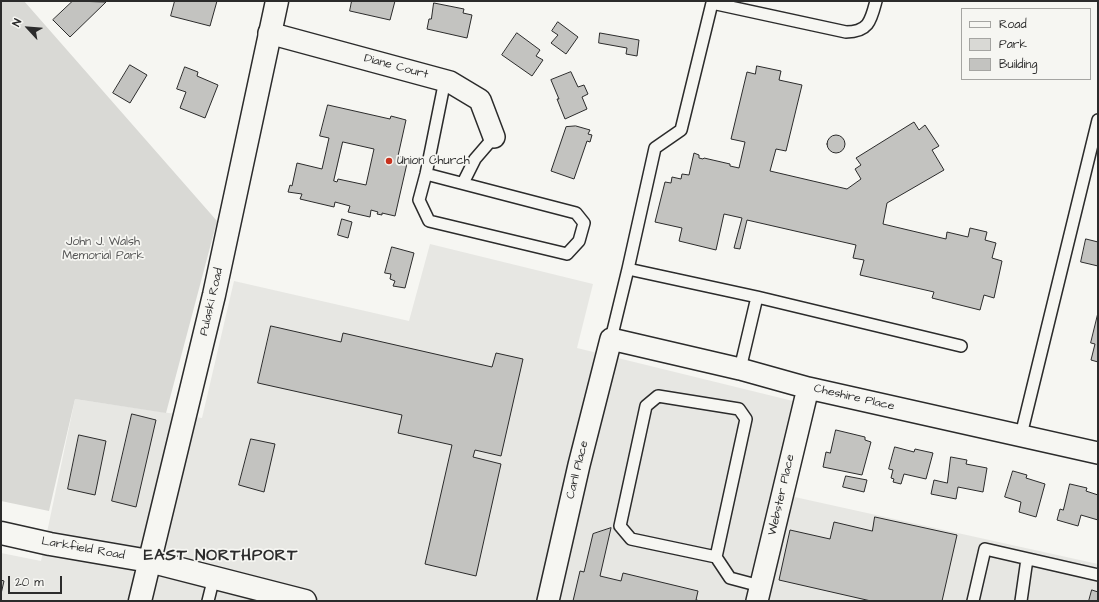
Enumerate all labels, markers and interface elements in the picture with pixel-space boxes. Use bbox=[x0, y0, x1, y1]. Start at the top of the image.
north arrow bbox=[8, 8, 48, 48]
legend bbox=[961, 8, 1091, 80]
text: N bbox=[9, 16, 25, 29]
text: Road bbox=[999, 16, 1027, 33]
text: Park bbox=[999, 36, 1027, 53]
street label: Diane Court bbox=[362, 52, 430, 82]
text: Building bbox=[999, 56, 1037, 73]
place label: Union Church bbox=[397, 154, 470, 168]
marker: Union Church bbox=[384, 156, 394, 166]
park label: John J. Walsh Memorial Park bbox=[62, 235, 144, 263]
street label: Pulaski Road bbox=[197, 267, 227, 337]
street label: Cheshire Place bbox=[812, 382, 896, 414]
street label: Carll Place bbox=[564, 439, 592, 501]
street label: Webster Place bbox=[766, 453, 798, 537]
street label: Larkfield Road bbox=[40, 535, 126, 563]
district label: EAST NORTHPORT bbox=[144, 547, 298, 567]
scale bar bbox=[10, 568, 64, 594]
text: 20 m bbox=[15, 574, 44, 591]

